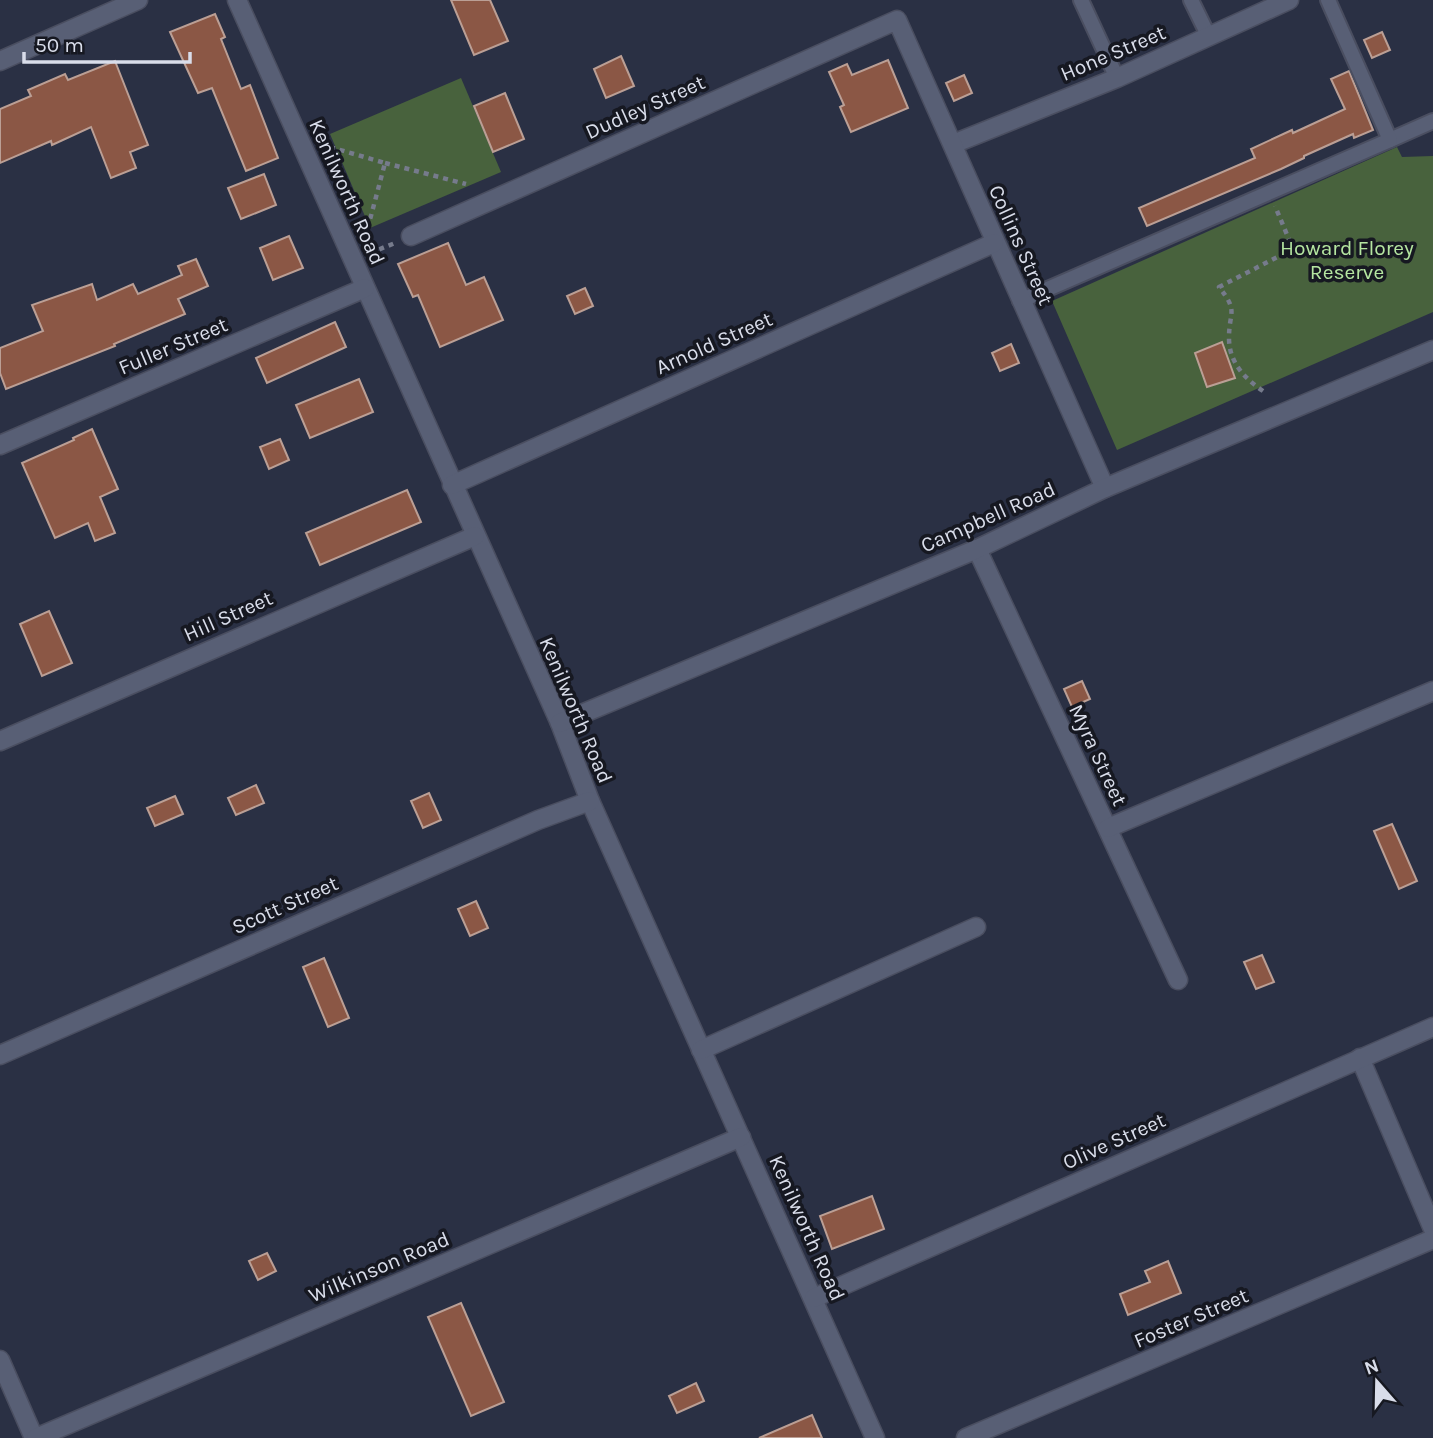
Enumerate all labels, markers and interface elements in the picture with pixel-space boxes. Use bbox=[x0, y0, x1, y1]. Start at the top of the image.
street label: Hone Street bbox=[1057, 20, 1169, 86]
scale bar bbox=[24, 21, 191, 65]
text: 50 m bbox=[35, 33, 84, 57]
street label: Dudley Street bbox=[582, 70, 708, 144]
street label: Kenilworth Road bbox=[304, 116, 390, 268]
street label: Collins Street bbox=[984, 181, 1058, 309]
park label: Howard Florey Reserve bbox=[1280, 236, 1414, 284]
street label: Arnold Street bbox=[652, 307, 776, 379]
street label: Fuller Street bbox=[115, 312, 231, 380]
street label: Campbell Road bbox=[917, 477, 1059, 557]
street label: Hill Street bbox=[180, 586, 276, 646]
street label: Kenilworth Road bbox=[534, 633, 618, 787]
street label: Myra Street bbox=[1064, 700, 1132, 810]
street label: Scott Street bbox=[228, 871, 342, 939]
street label: Olive Street bbox=[1059, 1108, 1169, 1174]
street label: Kenilworth Road bbox=[764, 1152, 850, 1304]
street label: Wilkinson Road bbox=[305, 1227, 453, 1307]
street label: Foster Street bbox=[1130, 1283, 1252, 1353]
north arrow bbox=[1342, 1347, 1412, 1417]
text: N bbox=[1361, 1354, 1382, 1380]

